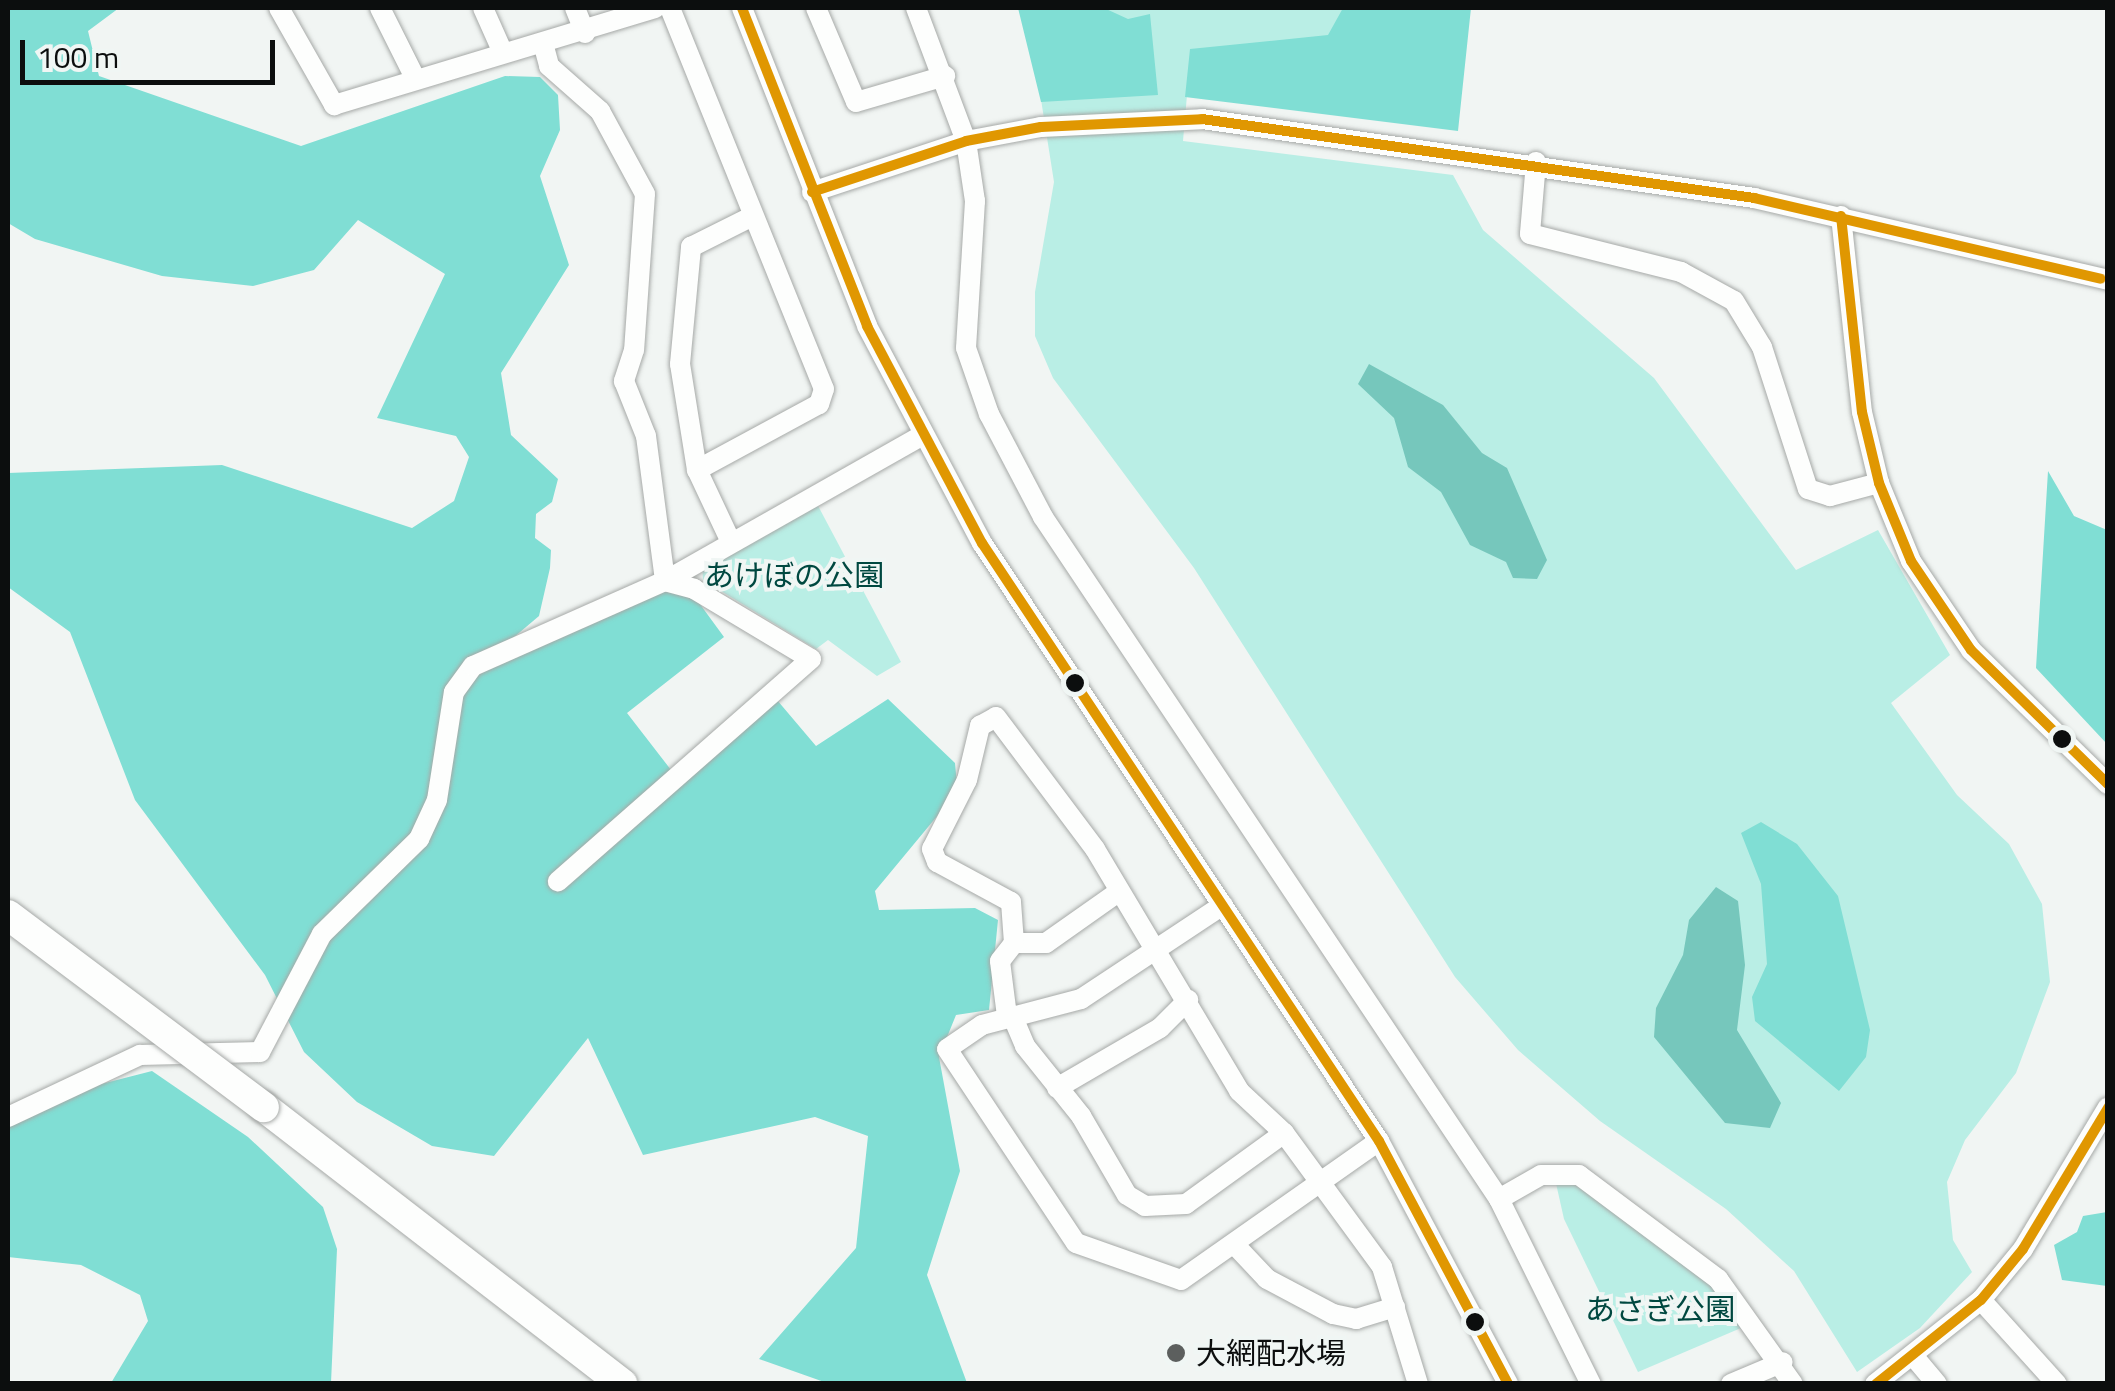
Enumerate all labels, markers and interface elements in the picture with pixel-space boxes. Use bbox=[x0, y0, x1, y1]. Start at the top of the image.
scale bar bbox=[25, 20, 280, 82]
text: 100 m bbox=[37, 34, 119, 80]
park label: あけぼの公園 bbox=[704, 557, 884, 593]
unlabelled marker bbox=[1065, 673, 1085, 693]
unlabelled marker bbox=[2052, 729, 2072, 749]
park label: あさぎ公園 bbox=[1585, 1291, 1735, 1327]
unlabelled marker bbox=[1465, 1312, 1485, 1332]
place label: 大網配水場 bbox=[1196, 1335, 1346, 1371]
marker: 大網配水場 bbox=[1165, 1342, 1187, 1364]

